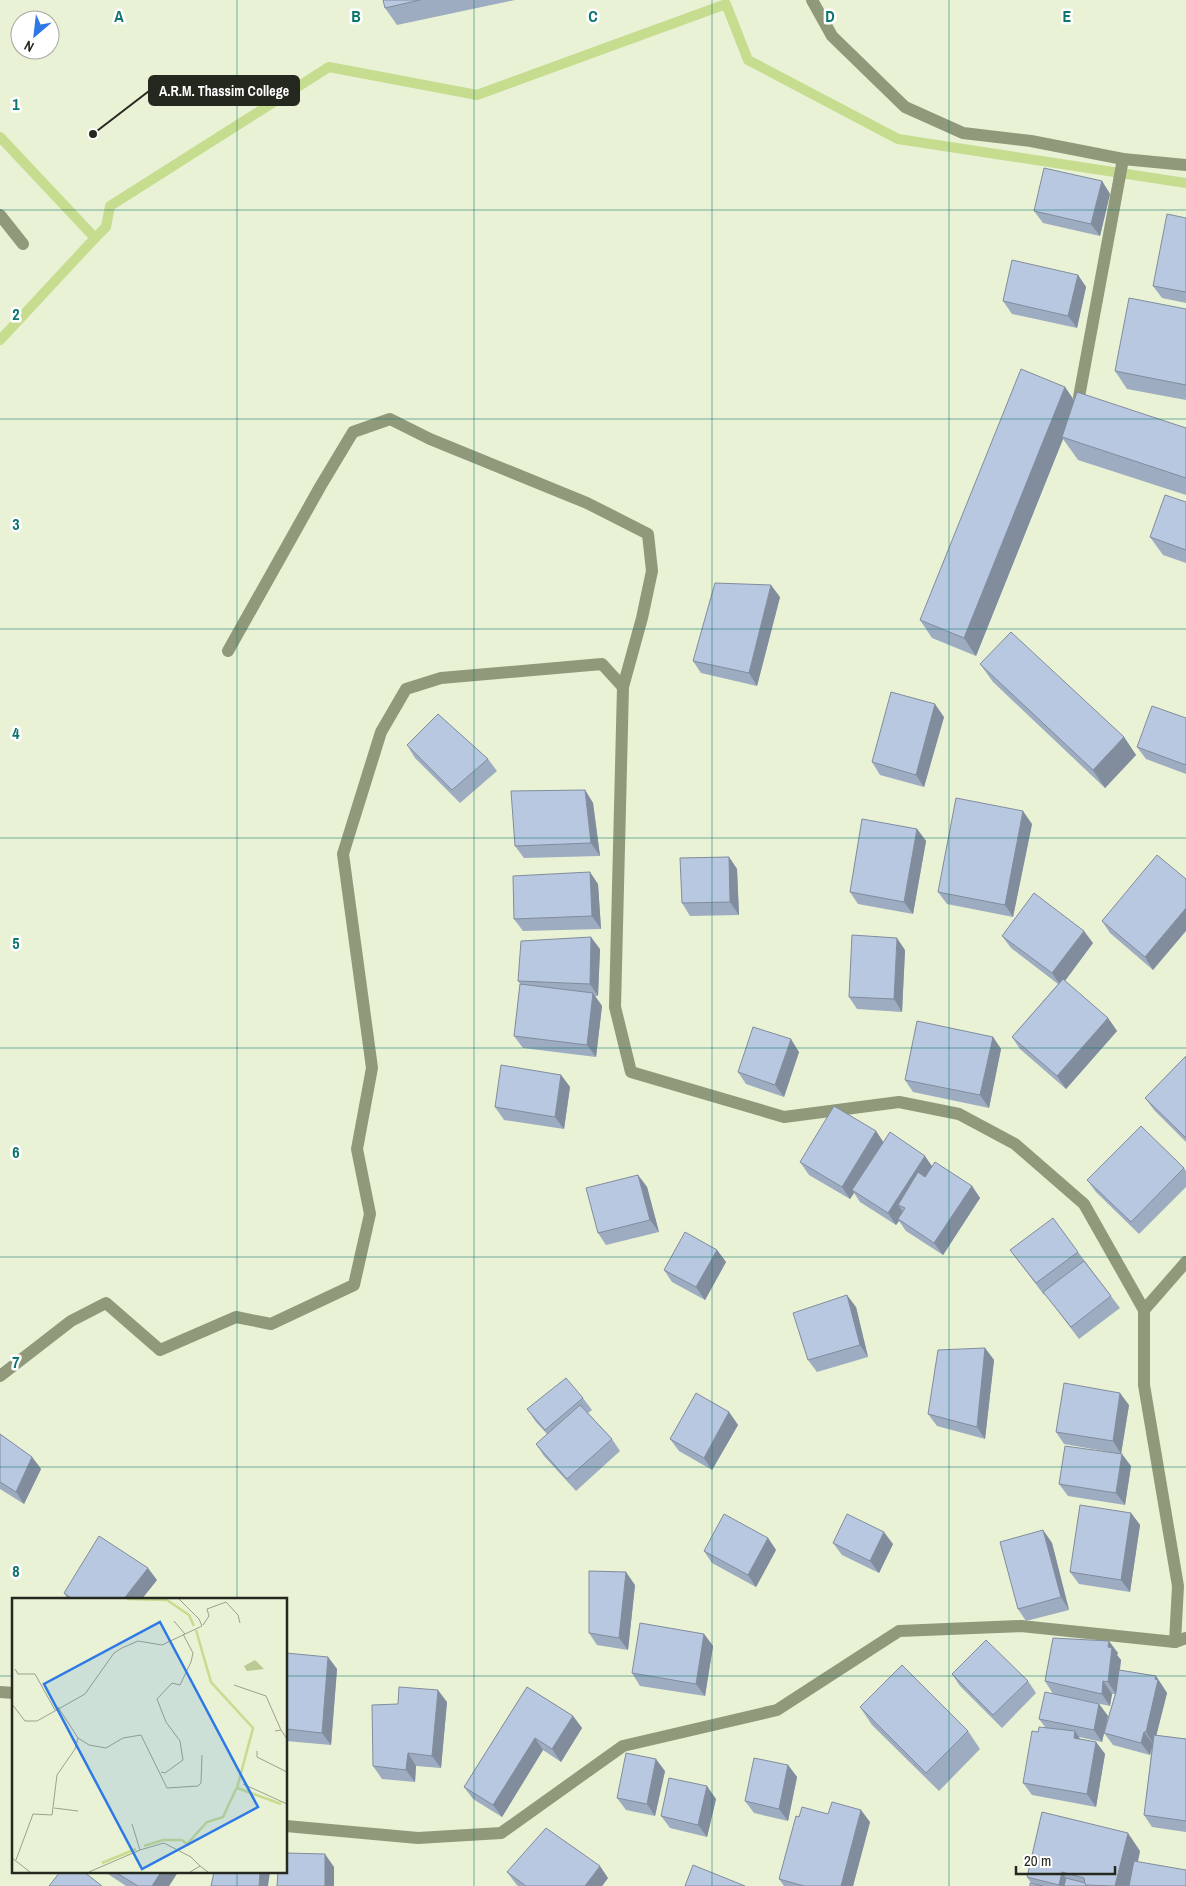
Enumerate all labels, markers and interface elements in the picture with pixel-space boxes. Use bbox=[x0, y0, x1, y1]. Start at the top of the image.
text: A bbox=[114, 5, 124, 27]
text: B bbox=[351, 5, 361, 27]
text: C bbox=[588, 5, 598, 27]
text: D bbox=[825, 5, 835, 27]
text: E bbox=[1063, 5, 1072, 27]
north arrow bbox=[10, 10, 60, 60]
text: N bbox=[21, 37, 37, 56]
callout: A.R.M. Thassim College bbox=[149, 76, 299, 105]
text: A.R.M. Thassim College bbox=[159, 82, 289, 100]
text: 1 bbox=[12, 93, 20, 115]
text: 2 bbox=[12, 303, 20, 325]
text: 3 bbox=[12, 513, 20, 535]
text: 4 bbox=[12, 722, 20, 744]
text: 5 bbox=[12, 932, 20, 954]
text: 6 bbox=[12, 1141, 20, 1163]
text: 7 bbox=[12, 1351, 20, 1373]
text: 8 bbox=[12, 1560, 20, 1582]
inset map bbox=[12, 1598, 288, 1874]
scale bar bbox=[1016, 1844, 1115, 1876]
text: 20 m bbox=[1024, 1850, 1051, 1871]

